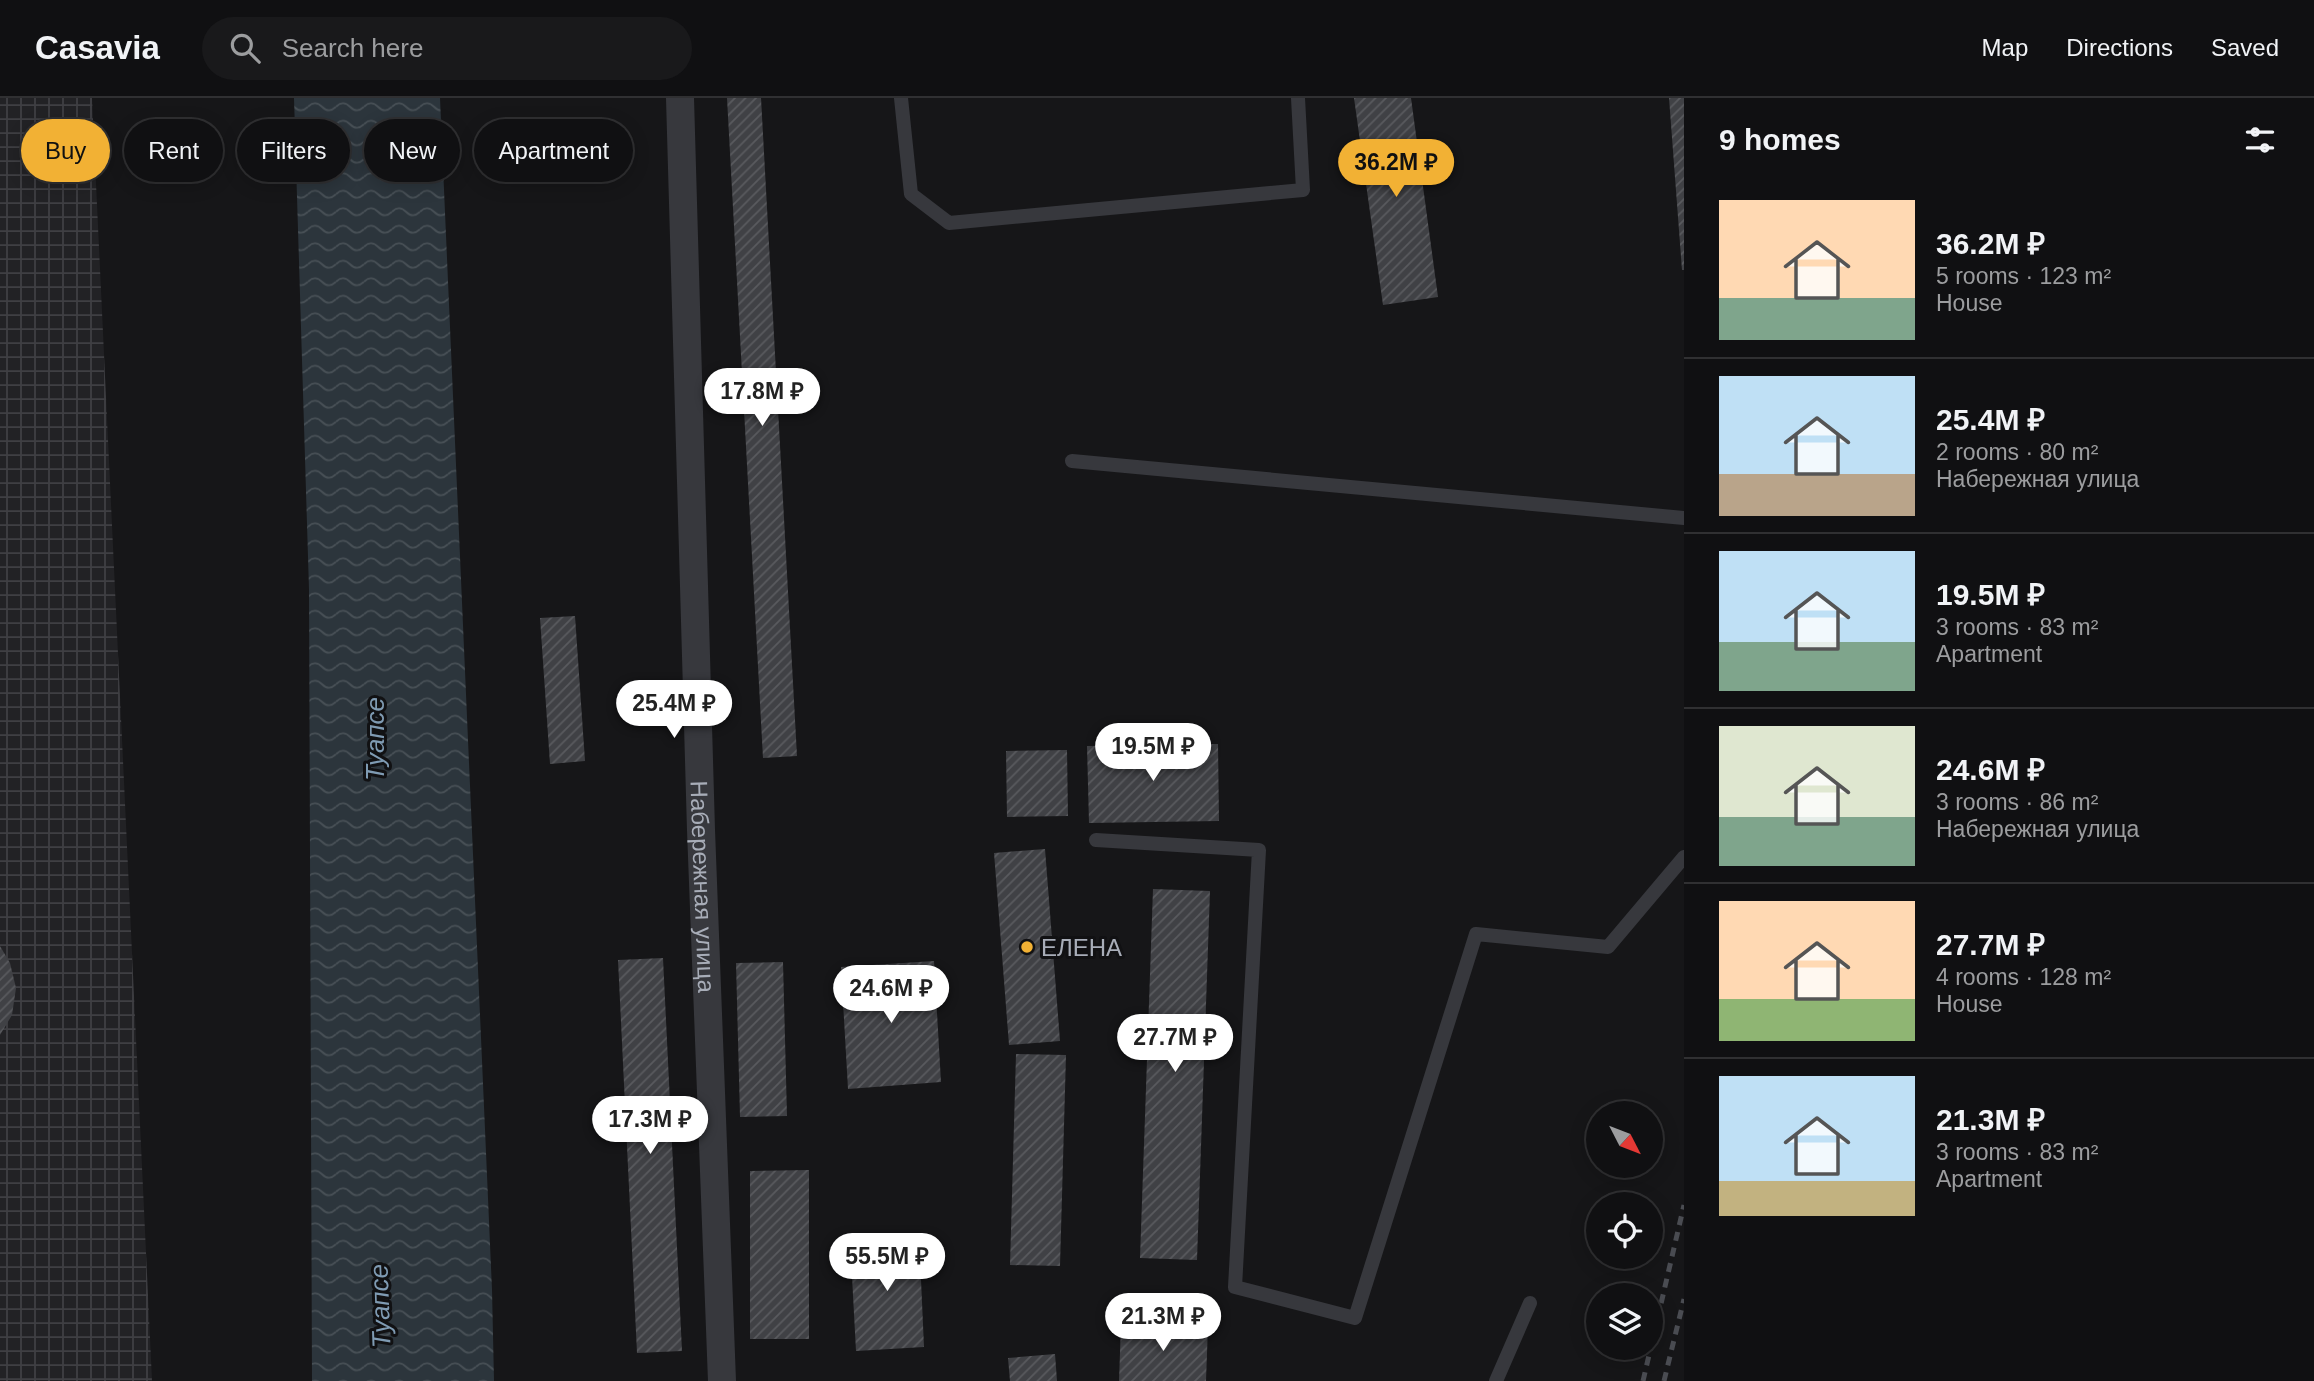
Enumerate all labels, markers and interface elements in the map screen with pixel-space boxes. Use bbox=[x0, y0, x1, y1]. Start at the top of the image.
search box bbox=[202, 17, 692, 80]
text: Casavia bbox=[35, 29, 160, 66]
icon: search bbox=[226, 29, 264, 67]
text: Search here bbox=[282, 33, 423, 63]
text: Map bbox=[1982, 34, 2028, 61]
text: Directions bbox=[2066, 34, 2173, 61]
text: Saved bbox=[2211, 34, 2279, 61]
chip: Buy bbox=[21, 119, 110, 182]
chip: Rent bbox=[124, 119, 223, 182]
chip: Filters bbox=[237, 119, 350, 182]
chip: New bbox=[364, 119, 460, 182]
chip: Apartment bbox=[474, 119, 633, 182]
icon: filters bbox=[2241, 121, 2279, 159]
text: 9 homes bbox=[1719, 123, 1841, 156]
pin: 36.2M ₽ bbox=[1331, 140, 1461, 199]
text: 36.2M ₽ bbox=[1354, 149, 1438, 175]
text: 36.2M ₽ bbox=[1936, 227, 2045, 260]
icon: home bbox=[1775, 228, 1859, 312]
text: 5 rooms · 123 m² bbox=[1936, 263, 2111, 289]
text: House bbox=[1936, 290, 2002, 316]
pin: 17.8M ₽ bbox=[697, 368, 827, 428]
text: 17.8M ₽ bbox=[720, 378, 804, 404]
text: 25.4M ₽ bbox=[1936, 403, 2045, 436]
icon: home bbox=[1775, 404, 1859, 488]
text: 2 rooms · 80 m² bbox=[1936, 439, 2098, 465]
text: Набережная улица bbox=[1936, 466, 2139, 492]
text: 19.5M ₽ bbox=[1936, 578, 2045, 611]
icon: home bbox=[1775, 579, 1859, 663]
text: 3 rooms · 83 m² bbox=[1936, 614, 2098, 640]
text: Apartment bbox=[1936, 641, 2042, 667]
pin: 25.4M ₽ bbox=[609, 680, 739, 740]
text: 25.4M ₽ bbox=[632, 690, 716, 716]
water label: Туапсе bbox=[360, 697, 390, 781]
pin: 19.5M ₽ bbox=[1088, 724, 1218, 783]
text: 19.5M ₽ bbox=[1111, 733, 1195, 759]
text: 24.6M ₽ bbox=[1936, 753, 2045, 786]
icon: home bbox=[1775, 754, 1859, 838]
street label: Набережная улица bbox=[686, 780, 721, 994]
text: 3 rooms · 86 m² bbox=[1936, 789, 2098, 815]
text: Набережная улица bbox=[1936, 816, 2139, 842]
text: 27.7M ₽ bbox=[1936, 928, 2045, 961]
icon: home bbox=[1775, 929, 1859, 1013]
place label: ЕЛЕНА bbox=[1041, 934, 1122, 961]
marker: ЕЛЕНА bbox=[1019, 939, 1035, 955]
text: 4 rooms · 128 m² bbox=[1936, 964, 2111, 990]
pin: 24.6M ₽ bbox=[826, 965, 956, 1025]
text: 24.6M ₽ bbox=[849, 975, 933, 1001]
text: House bbox=[1936, 991, 2002, 1017]
pin: 27.7M ₽ bbox=[1110, 1014, 1240, 1074]
text: 27.7M ₽ bbox=[1133, 1024, 1217, 1050]
pin: 17.3M ₽ bbox=[585, 1096, 715, 1156]
north arrow bbox=[1586, 1101, 1662, 1178]
map controls bbox=[1586, 1101, 1663, 1360]
text: 21.3M ₽ bbox=[1936, 1103, 2045, 1136]
icon: home bbox=[1775, 1104, 1859, 1188]
text: 17.3M ₽ bbox=[608, 1106, 692, 1132]
text: 3 rooms · 83 m² bbox=[1936, 1139, 2098, 1165]
text: Apartment bbox=[1936, 1166, 2042, 1192]
button: locate bbox=[1586, 1192, 1663, 1269]
pin: 55.5M ₽ bbox=[822, 1234, 952, 1293]
text: 55.5M ₽ bbox=[845, 1243, 929, 1269]
water label: Туапсе bbox=[364, 1264, 396, 1348]
button: layers bbox=[1586, 1283, 1663, 1360]
pin: 21.3M ₽ bbox=[1098, 1294, 1228, 1353]
text: 21.3M ₽ bbox=[1121, 1303, 1205, 1329]

